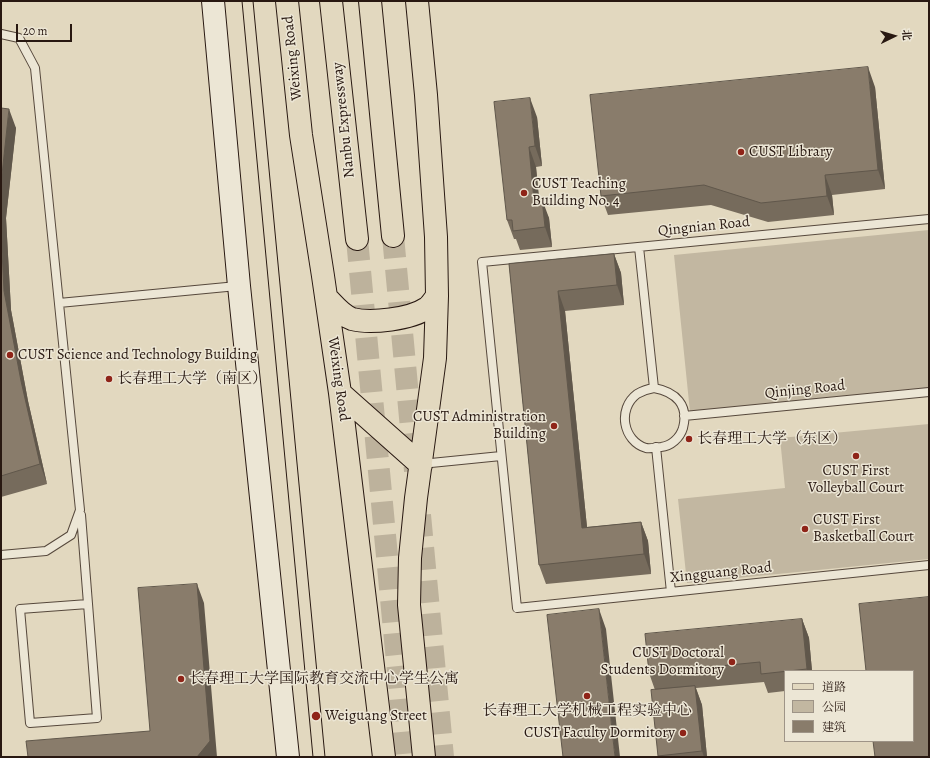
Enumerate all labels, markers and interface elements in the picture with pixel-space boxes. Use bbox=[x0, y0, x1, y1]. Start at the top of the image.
street label: Weixing Road bbox=[280, 15, 306, 101]
scale bar bbox=[18, 16, 74, 42]
north arrow bbox=[874, 16, 914, 56]
text: 20 m bbox=[23, 23, 47, 39]
text: 北 bbox=[899, 29, 914, 41]
street label: Nanbu Expressway bbox=[329, 61, 359, 179]
place label: CUST Library bbox=[749, 143, 832, 161]
marker: CUST Library bbox=[736, 147, 746, 157]
place label: CUST Teaching Building No. 4 bbox=[532, 175, 626, 210]
marker: CUST Teaching Building No. 4 bbox=[519, 188, 529, 198]
street label: Qingnian Road bbox=[657, 213, 751, 241]
street label: Weixing Road bbox=[323, 336, 353, 422]
place label: CUST Science and Technology Building bbox=[18, 346, 257, 364]
marker: CUST Science and Technology Building bbox=[5, 350, 15, 360]
place label: 长春理工大学（南区） bbox=[117, 370, 267, 388]
marker: 长春理工大学（南区） bbox=[104, 374, 114, 384]
street label: Qinjing Road bbox=[764, 377, 846, 403]
place label: CUST Administration Building bbox=[413, 408, 546, 443]
marker: CUST Administration Building bbox=[549, 421, 559, 431]
place label: 长春理工大学（东区） bbox=[697, 430, 847, 448]
marker: 长春理工大学（东区） bbox=[684, 434, 694, 444]
marker: CUST First Volleyball Court bbox=[851, 451, 861, 461]
place label: CUST First Volleyball Court bbox=[808, 462, 904, 497]
place label: CUST First Basketball Court bbox=[813, 511, 914, 546]
marker: CUST First Basketball Court bbox=[800, 524, 810, 534]
street label: Xingguang Road bbox=[669, 559, 773, 587]
place label: CUST Doctoral Students Dormitory bbox=[600, 644, 724, 679]
marker: CUST Doctoral Students Dormitory bbox=[727, 657, 737, 667]
place label: 长春理工大学国际教育交流中心学生公寓 bbox=[189, 670, 459, 688]
legend bbox=[784, 670, 914, 742]
marker: 长春理工大学国际教育交流中心学生公寓 bbox=[176, 674, 186, 684]
text: 道路 bbox=[822, 679, 846, 695]
marker: 长春理工大学机械工程实验中心 bbox=[582, 691, 592, 701]
text: 公园 bbox=[822, 699, 846, 715]
place label: 长春理工大学机械工程实验中心 bbox=[482, 702, 692, 720]
place label: Weiguang Street bbox=[325, 707, 427, 725]
marker: Weiguang Street bbox=[310, 710, 322, 722]
text: 建筑 bbox=[822, 719, 846, 735]
place label: CUST Faculty Dormitory bbox=[524, 724, 675, 742]
marker: CUST Faculty Dormitory bbox=[678, 728, 688, 738]

